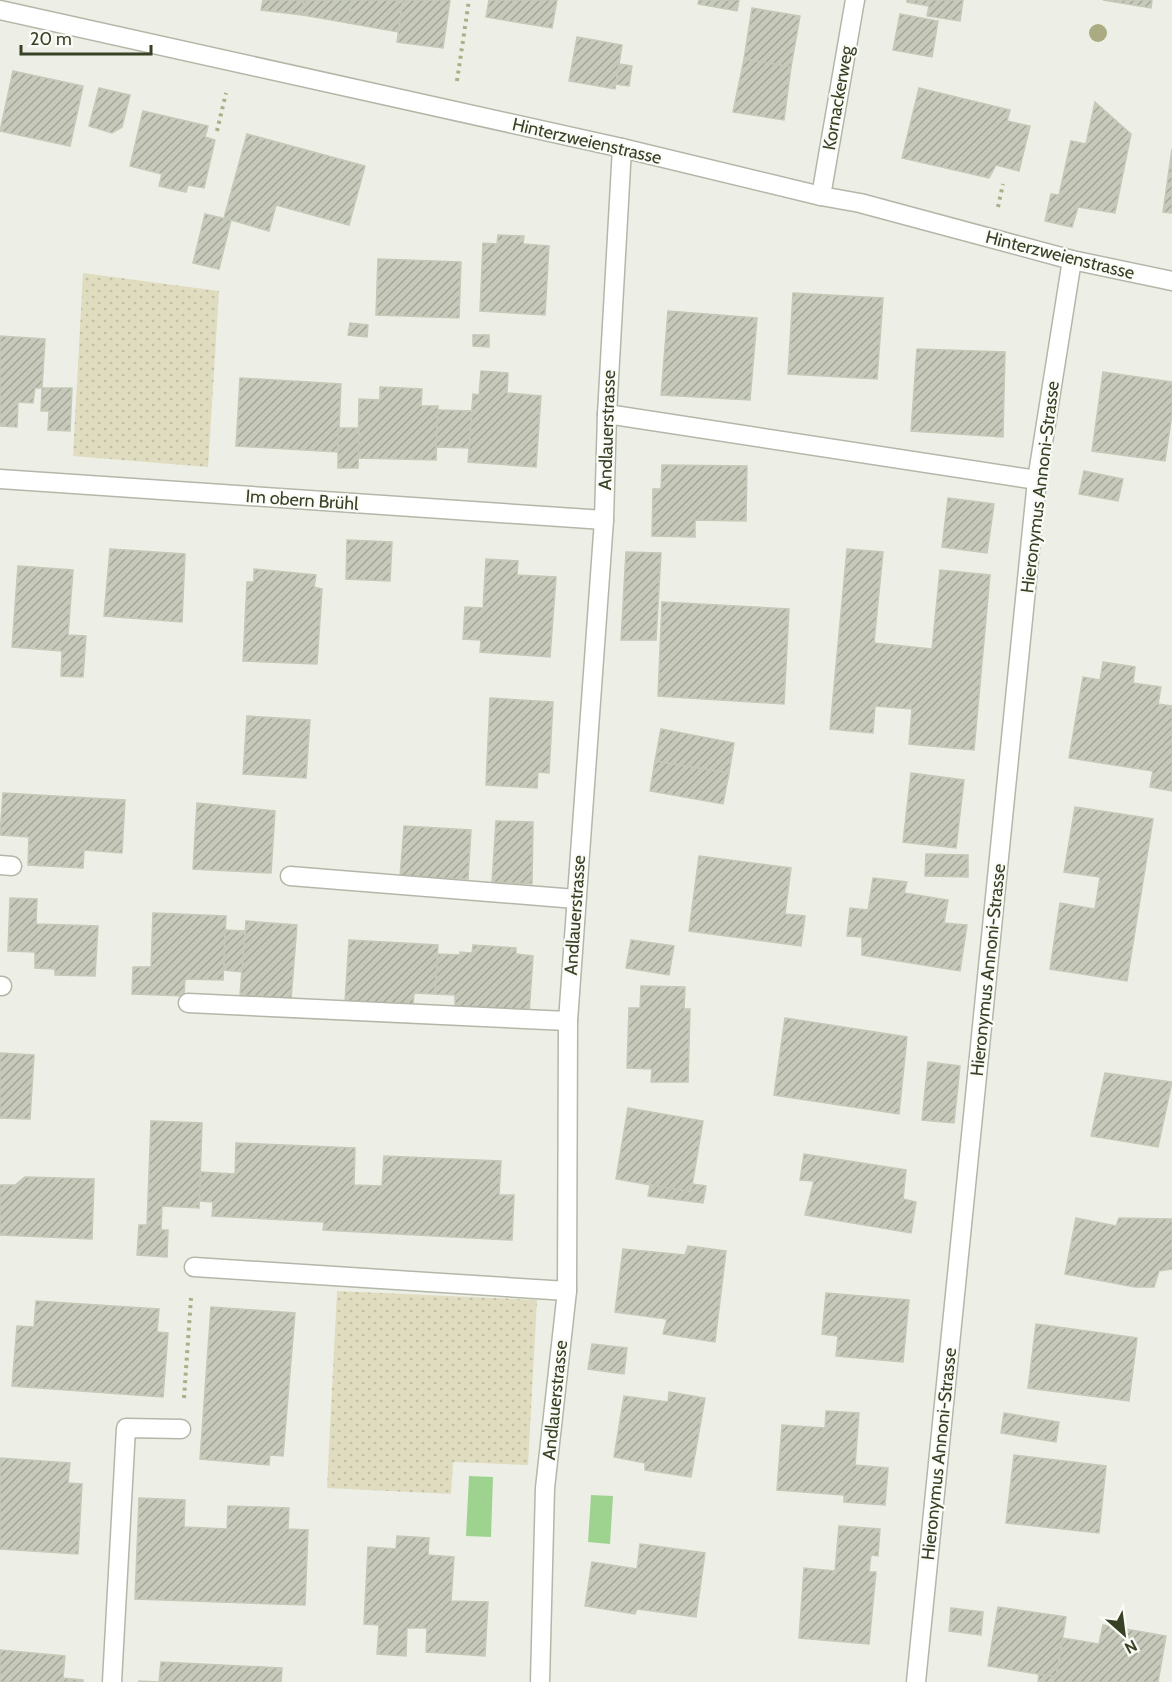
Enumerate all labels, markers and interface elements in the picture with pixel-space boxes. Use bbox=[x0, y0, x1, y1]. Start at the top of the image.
scale bar bbox=[21, 18, 152, 56]
text: 20 m bbox=[30, 28, 72, 50]
street label: Kornackerweg bbox=[818, 43, 858, 152]
street label: Hinterzweienstrasse bbox=[510, 113, 664, 169]
street label: Hinterzweienstrasse bbox=[983, 226, 1137, 284]
street label: Andlauerstrasse bbox=[594, 370, 620, 490]
street label: Hieronymus Annoni-Strasse bbox=[1016, 380, 1064, 594]
street label: Im obern Brühl bbox=[245, 485, 360, 515]
street label: Andlauerstrasse bbox=[560, 854, 590, 976]
street label: Hieronymus Annoni-Strasse bbox=[966, 863, 1010, 1077]
street label: Andlauerstrasse bbox=[538, 1339, 572, 1461]
street label: Hieronymus Annoni-Strasse bbox=[917, 1347, 961, 1561]
north arrow bbox=[1094, 1604, 1154, 1664]
text: N bbox=[1121, 1636, 1140, 1658]

